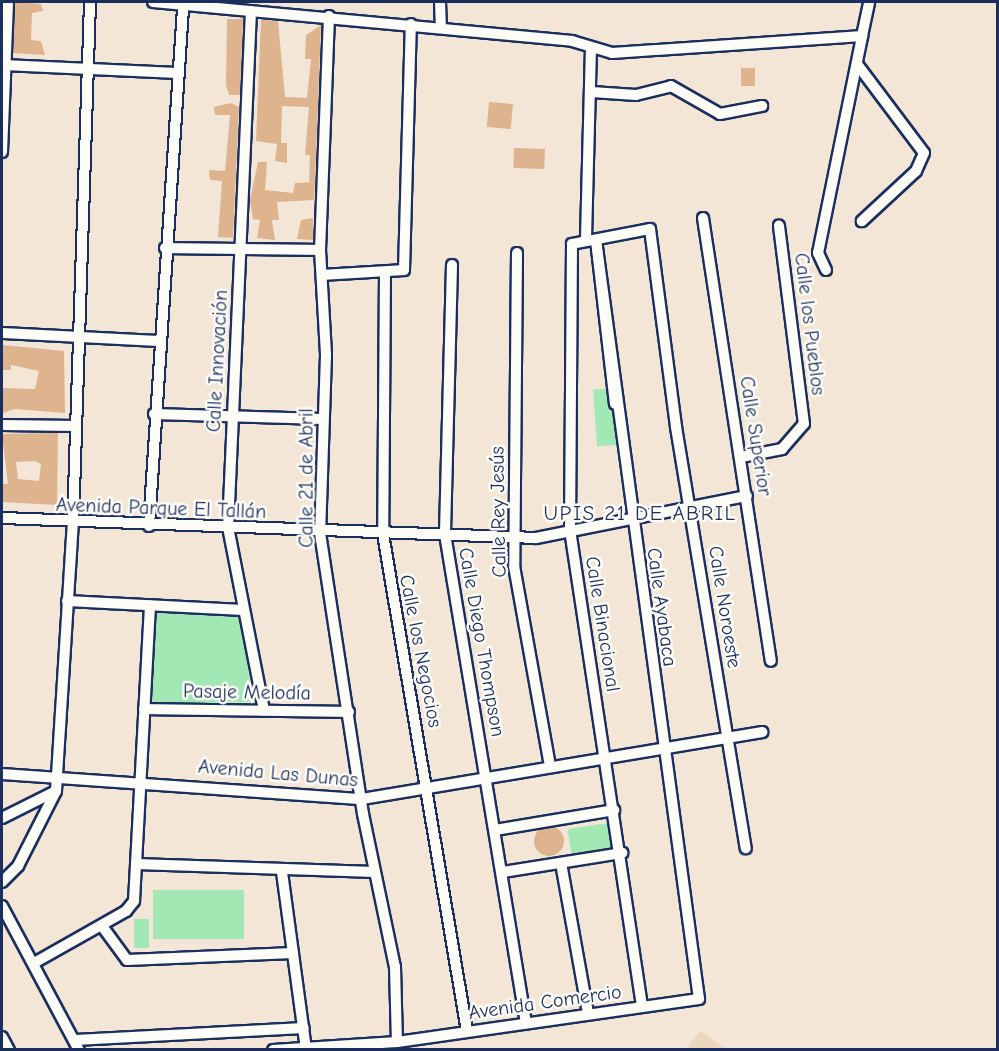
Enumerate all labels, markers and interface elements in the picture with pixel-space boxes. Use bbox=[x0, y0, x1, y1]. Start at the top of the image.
street label: Calle los Pueblos bbox=[789, 251, 831, 397]
street label: Calle Innovación bbox=[201, 289, 233, 433]
street label: Calle Superior bbox=[735, 374, 777, 498]
street label: Calle 21 de Abril bbox=[294, 408, 318, 548]
street label: Calle Rey Jesús bbox=[485, 446, 511, 578]
street label: Avenida Parque El Tallán bbox=[55, 492, 267, 524]
district label: UPIS 21 DE ABRIL bbox=[544, 500, 736, 526]
street label: Calle Noroeste bbox=[703, 544, 747, 670]
street label: Calle Diego Thompson bbox=[454, 546, 510, 738]
street label: Calle Ayabaca bbox=[642, 546, 682, 668]
street label: Calle Binacional bbox=[580, 555, 626, 693]
street label: Calle los Negocios bbox=[394, 573, 448, 729]
street label: Pasaje Melodía bbox=[183, 679, 311, 705]
street label: Avenida Las Dunas bbox=[197, 754, 359, 792]
street label: Avenida Comercio bbox=[467, 979, 623, 1025]

